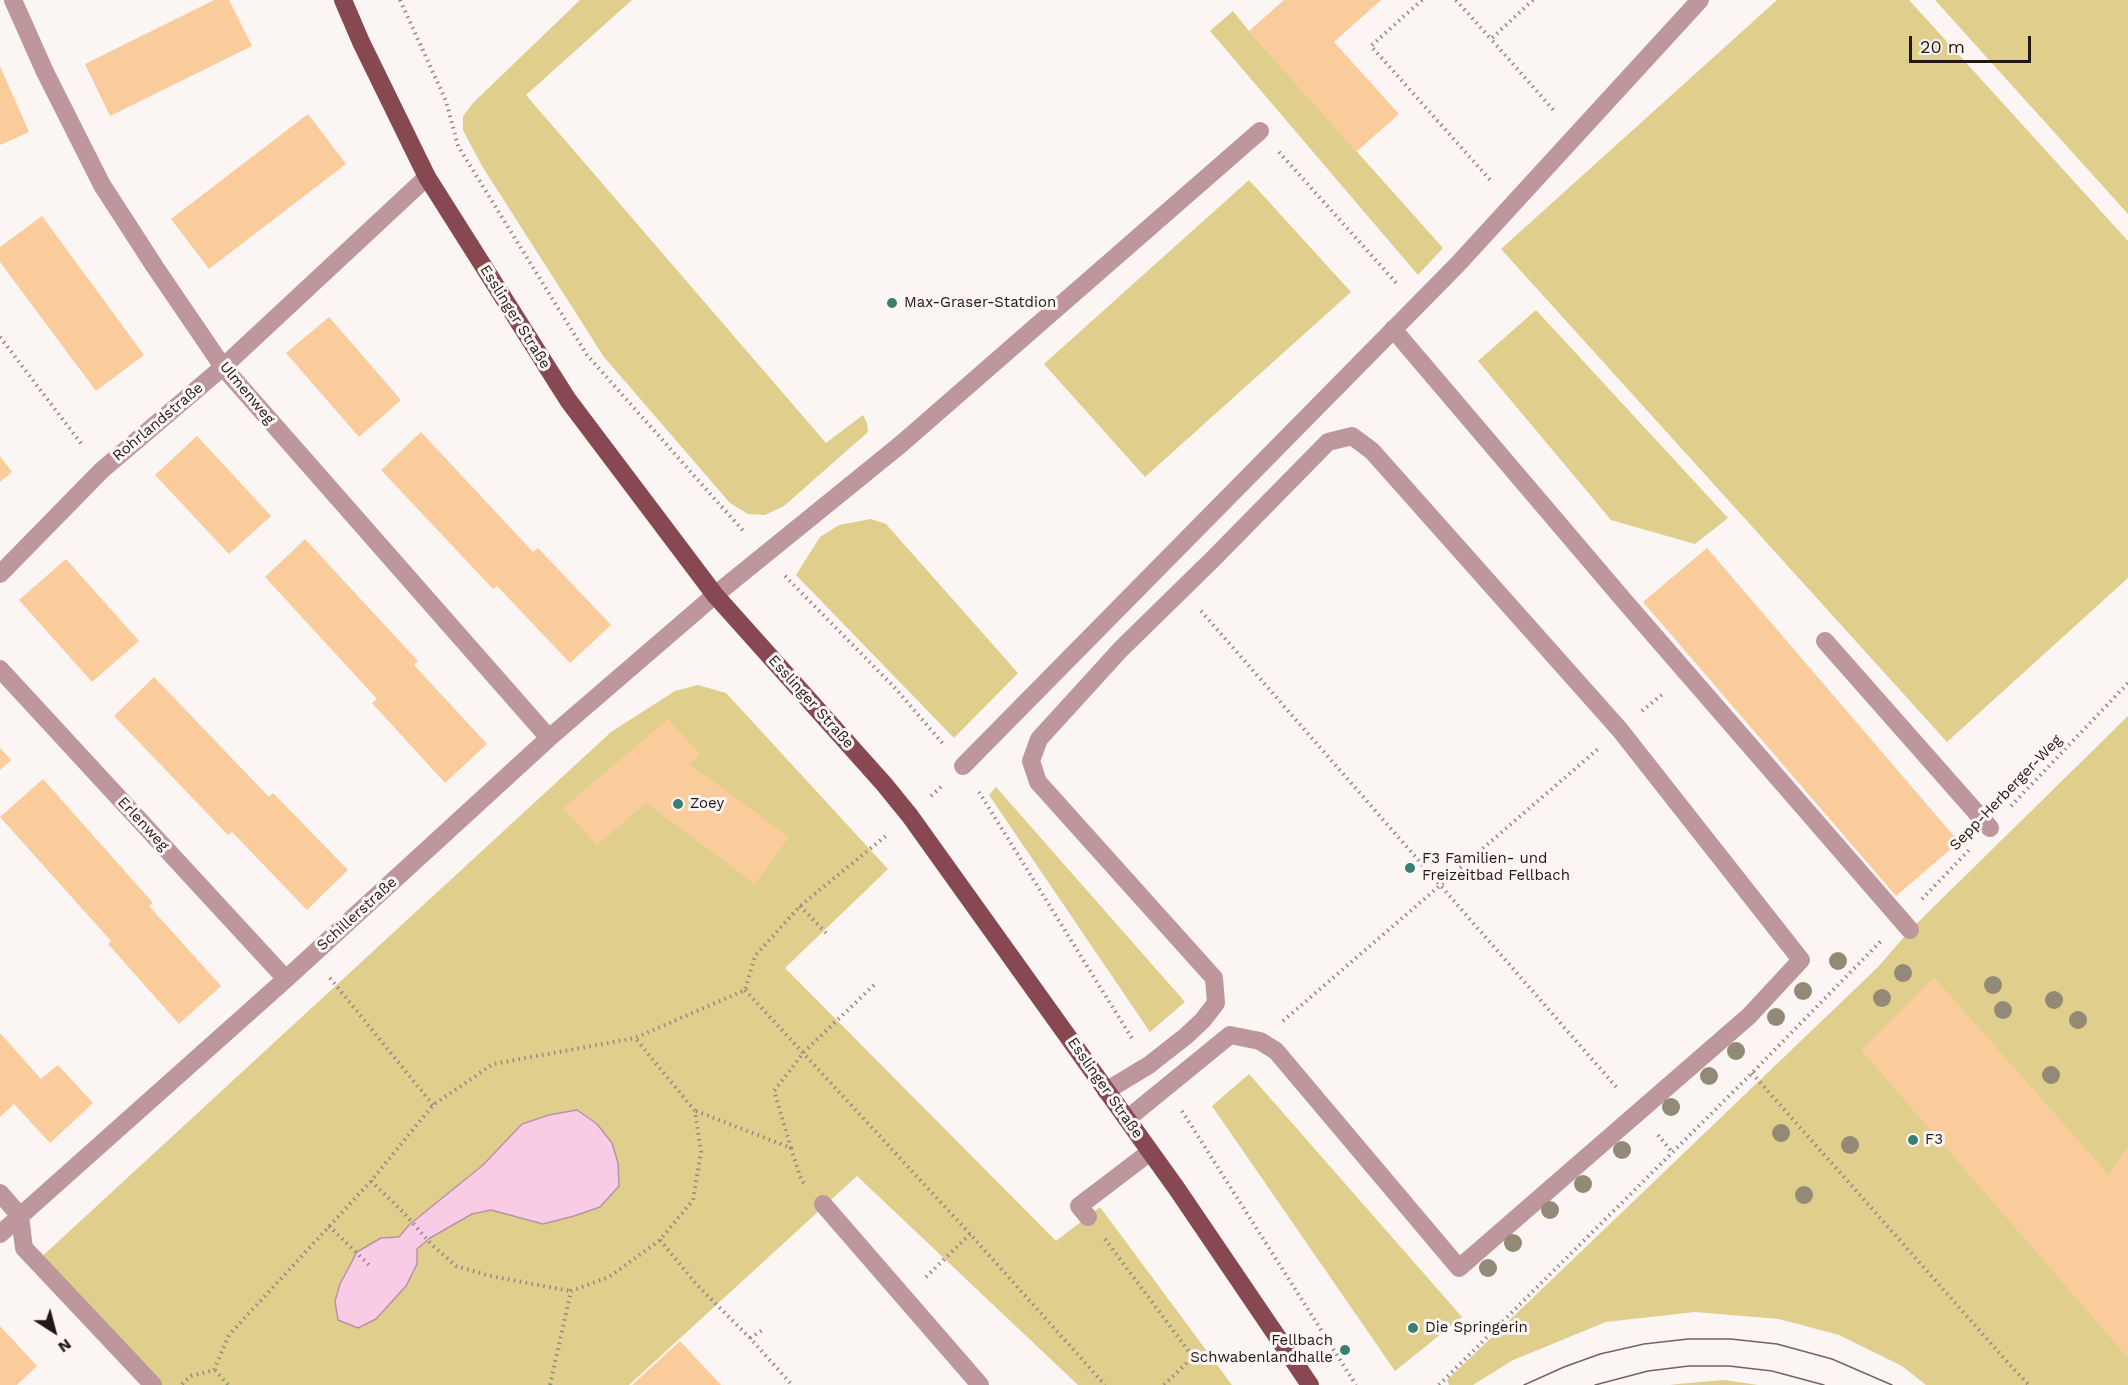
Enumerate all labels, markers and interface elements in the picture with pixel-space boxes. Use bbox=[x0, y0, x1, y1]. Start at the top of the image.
scale bar bbox=[1912, 24, 2034, 62]
text: 20 m bbox=[1920, 36, 1965, 57]
street label: Esslinger Straße bbox=[476, 262, 554, 372]
place label: Max-Graser-Statdion bbox=[904, 294, 1056, 312]
marker: Max-Graser-Statdion bbox=[885, 296, 899, 310]
street label: Ulmenweg bbox=[216, 358, 278, 428]
street label: Rohrlandstraße bbox=[109, 379, 207, 465]
street label: Esslinger Straße bbox=[764, 652, 858, 752]
street label: Sepp-Herberger-Weg bbox=[1946, 732, 2066, 854]
street label: Erlenweg bbox=[114, 793, 172, 855]
place label: Zoey bbox=[690, 795, 724, 813]
marker: Zoey bbox=[671, 797, 685, 811]
place label: F3 Familien- und Freizeitbad Fellbach bbox=[1422, 850, 1570, 885]
marker: F3 Familien- und Freizeitbad Fellbach bbox=[1403, 861, 1417, 875]
street label: Schillerstraße bbox=[313, 873, 401, 955]
street label: Esslinger Straße bbox=[1063, 1034, 1147, 1142]
place label: F3 bbox=[1925, 1131, 1943, 1149]
marker: F3 bbox=[1906, 1133, 1920, 1147]
north arrow bbox=[24, 1301, 84, 1361]
place label: Die Springerin bbox=[1425, 1319, 1528, 1337]
marker: Die Springerin bbox=[1406, 1321, 1420, 1335]
place label: Fellbach Schwabenlandhalle bbox=[1190, 1332, 1333, 1367]
text: N bbox=[54, 1335, 75, 1357]
marker: Fellbach Schwabenlandhalle bbox=[1338, 1343, 1352, 1357]

